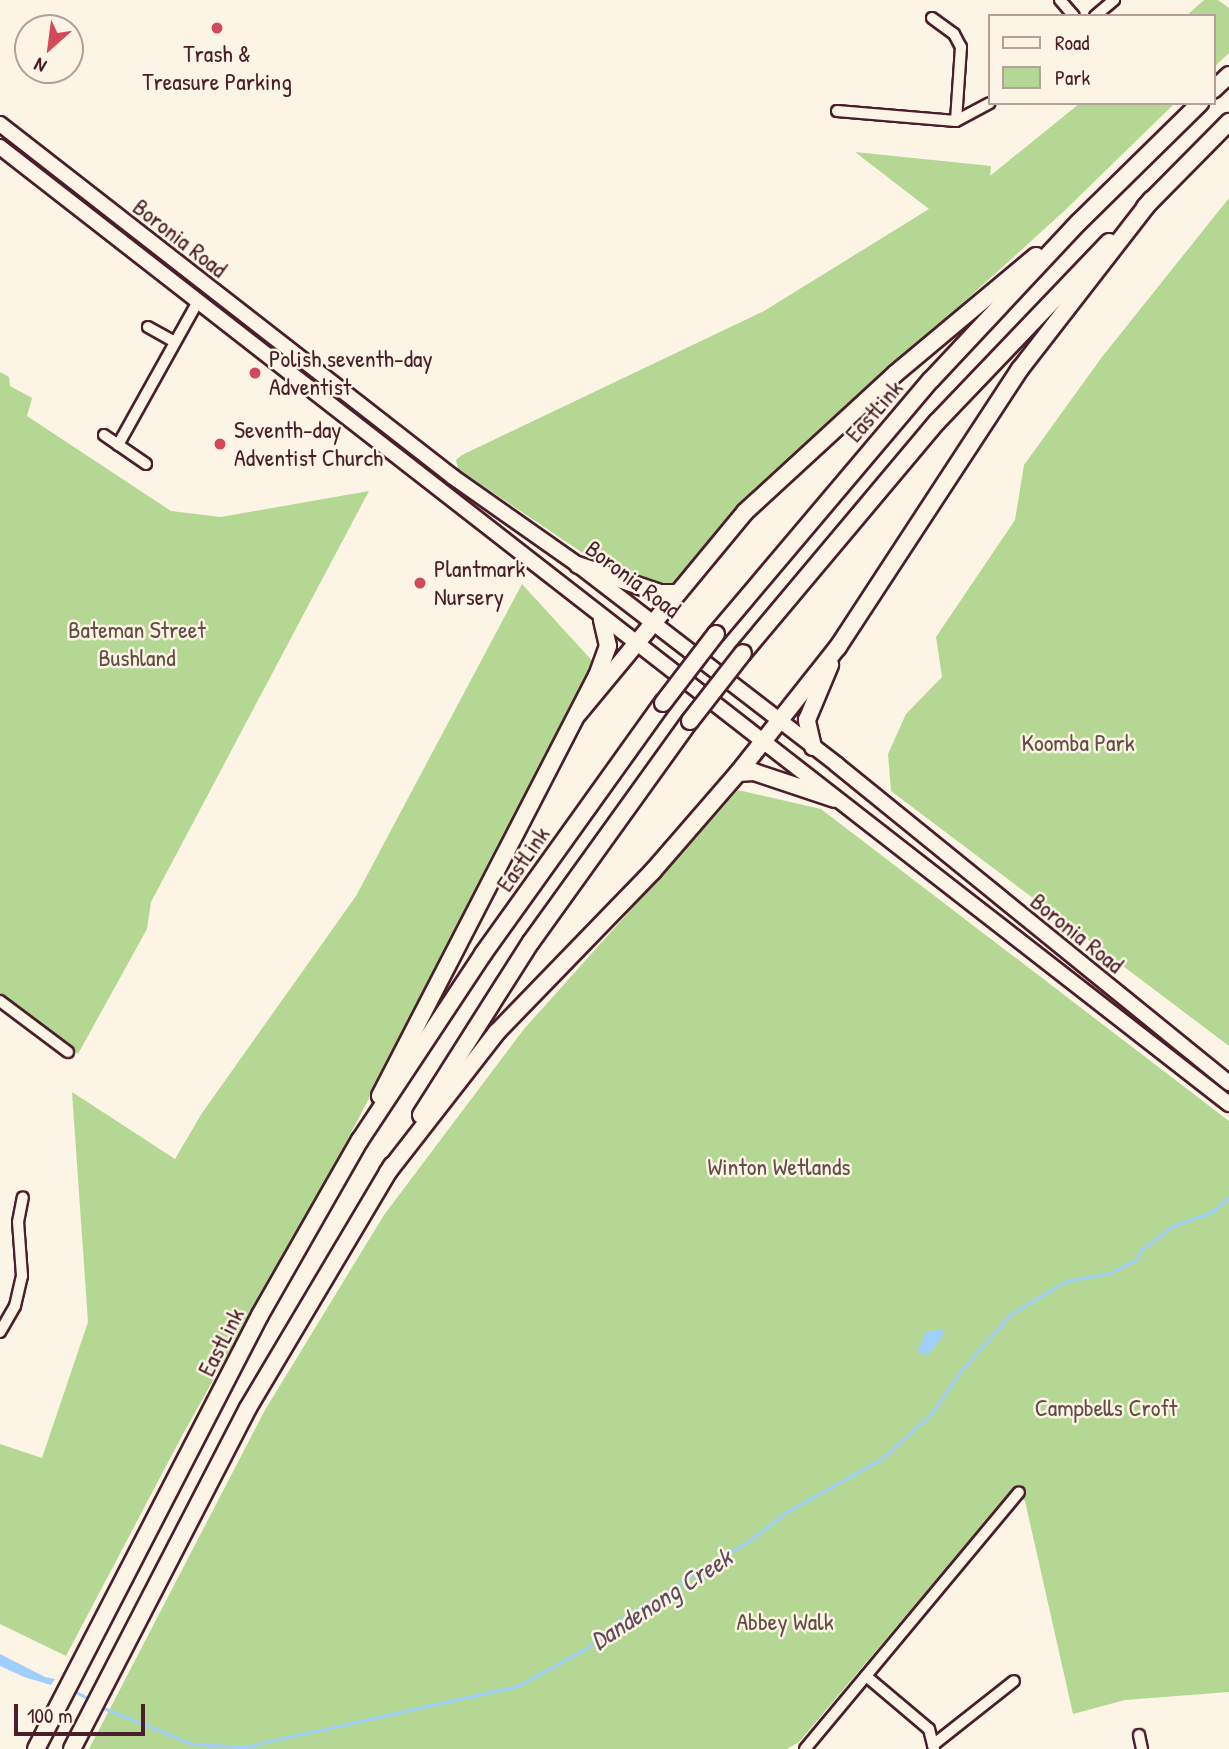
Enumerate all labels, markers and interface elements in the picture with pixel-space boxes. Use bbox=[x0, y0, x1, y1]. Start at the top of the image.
north arrow bbox=[14, 14, 84, 84]
legend bbox=[988, 14, 1215, 105]
marker: Trash & Treasure Parking bbox=[209, 20, 225, 36]
text: Road bbox=[1055, 28, 1089, 57]
place label: Trash & Treasure Parking bbox=[142, 40, 292, 96]
text: N bbox=[30, 52, 51, 80]
text: Park bbox=[1055, 63, 1090, 92]
street label: Boronia Road bbox=[127, 192, 233, 284]
place label: Polish seventh-day Adventist bbox=[269, 345, 433, 401]
marker: Polish seventh-day Adventist bbox=[247, 365, 263, 381]
street label: EastLink bbox=[839, 374, 909, 448]
place label: Seventh-day Adventist Church bbox=[234, 416, 383, 472]
marker: Seventh-day Adventist Church bbox=[212, 436, 228, 452]
street label: Boronia Road bbox=[580, 534, 686, 624]
place label: Plantmark Nursery bbox=[434, 555, 525, 611]
marker: Plantmark Nursery bbox=[412, 575, 428, 591]
park label: Bateman Street Bushland bbox=[68, 616, 206, 672]
park label: Koomba Park bbox=[1021, 729, 1135, 757]
street label: EastLink bbox=[490, 821, 556, 897]
street label: Boronia Road bbox=[1025, 887, 1129, 979]
park label: Winton Wetlands bbox=[707, 1153, 851, 1181]
street label: EastLink bbox=[192, 1303, 250, 1381]
park label: Campbells Croft bbox=[1035, 1394, 1177, 1422]
water label: Dandenong Creek bbox=[585, 1542, 737, 1656]
park label: Abbey Walk bbox=[736, 1608, 834, 1636]
scale bar bbox=[18, 1690, 149, 1734]
text: 100 m bbox=[27, 1701, 73, 1730]

